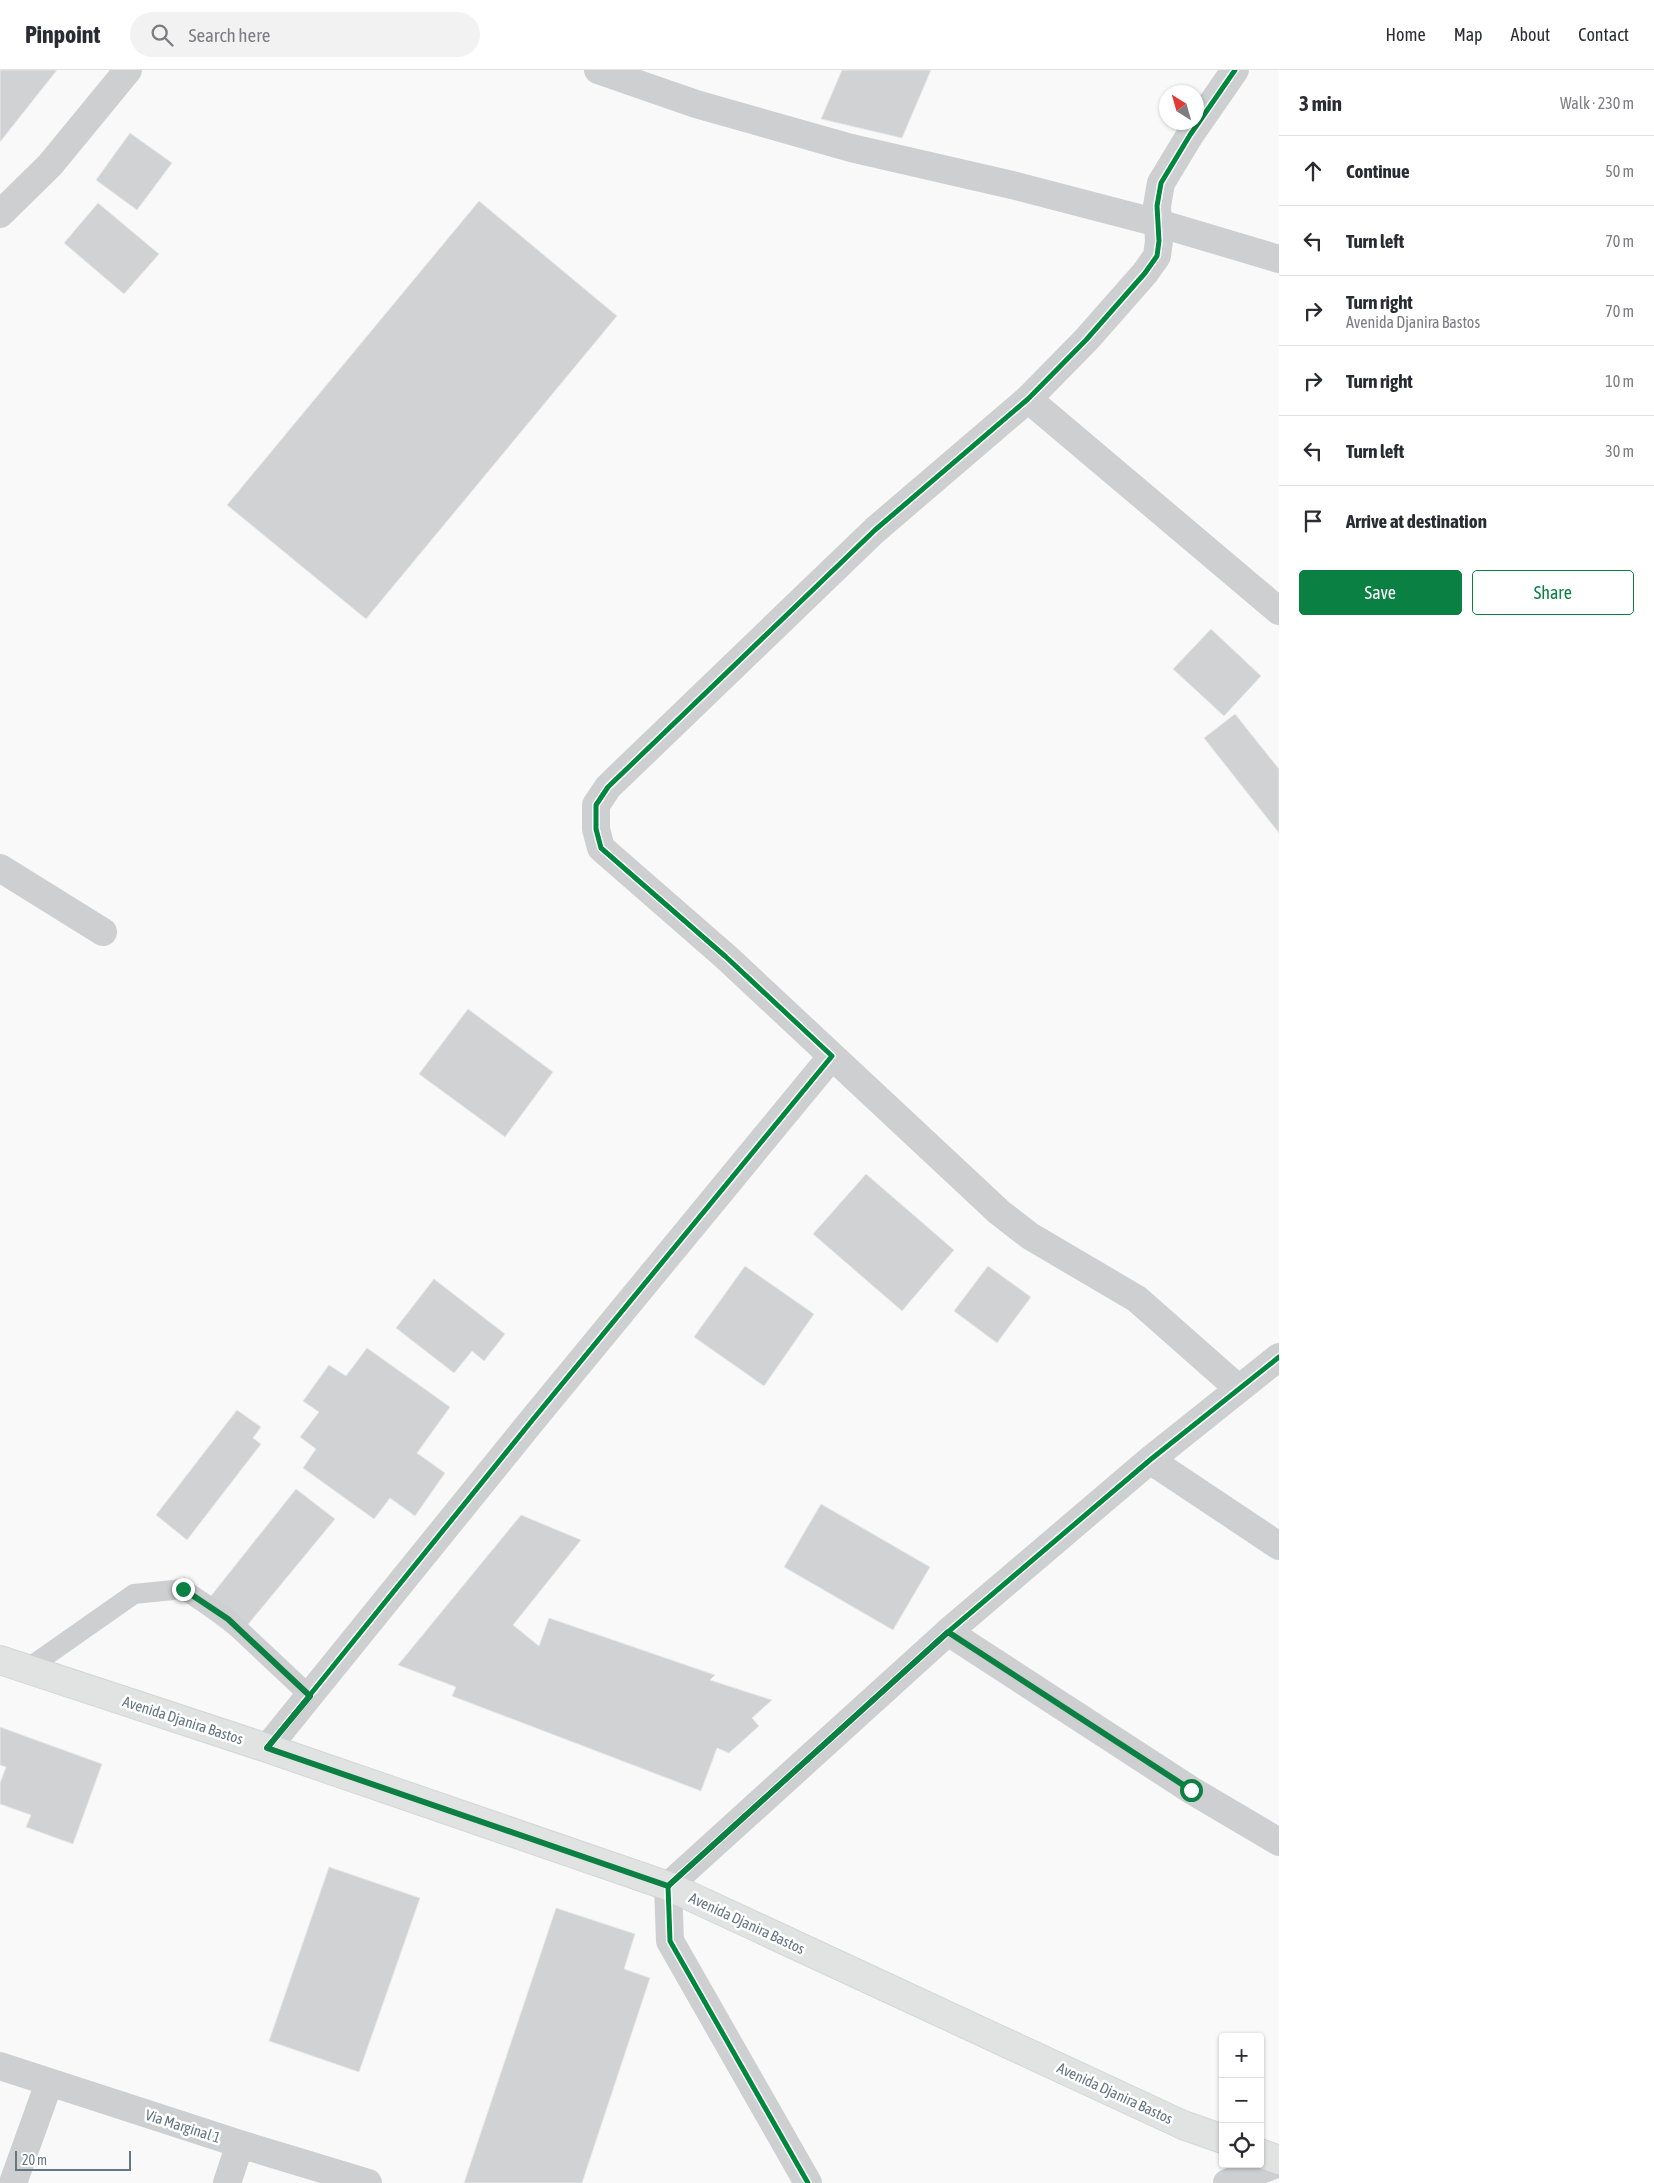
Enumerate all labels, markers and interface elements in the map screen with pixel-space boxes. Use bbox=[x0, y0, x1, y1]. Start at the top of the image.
search box bbox=[130, 12, 480, 57]
text: Pinpoint bbox=[25, 21, 100, 48]
icon: search bbox=[148, 21, 176, 49]
text: Search here bbox=[188, 24, 270, 46]
text: Home bbox=[1386, 24, 1426, 45]
text: Map bbox=[1454, 24, 1483, 45]
text: About bbox=[1511, 24, 1550, 45]
text: Contact bbox=[1578, 24, 1629, 45]
north arrow bbox=[1159, 85, 1204, 130]
text: 3 min bbox=[1299, 91, 1342, 115]
text: Walk · 230 m bbox=[1560, 94, 1634, 112]
icon: ahead bbox=[1299, 157, 1327, 185]
text: Continue bbox=[1346, 160, 1410, 182]
text: 50 m bbox=[1605, 162, 1634, 180]
icon: left bbox=[1299, 227, 1327, 255]
text: Turn left bbox=[1346, 230, 1404, 252]
text: 70 m bbox=[1605, 232, 1634, 250]
text: Turn right bbox=[1346, 291, 1413, 313]
icon: right bbox=[1299, 297, 1327, 325]
text: 70 m bbox=[1605, 302, 1634, 320]
text: Avenida Djanira Bastos bbox=[1346, 313, 1480, 331]
icon: right bbox=[1299, 367, 1327, 395]
text: Turn right bbox=[1346, 370, 1413, 392]
text: 10 m bbox=[1605, 372, 1634, 390]
icon: left bbox=[1299, 437, 1327, 465]
text: Turn left bbox=[1346, 440, 1404, 462]
text: 30 m bbox=[1605, 442, 1634, 460]
icon: arrive bbox=[1299, 507, 1327, 535]
text: Arrive at destination bbox=[1346, 510, 1487, 532]
button: Save bbox=[1299, 570, 1462, 615]
button: Share bbox=[1472, 570, 1634, 615]
route end bbox=[172, 1578, 195, 1601]
street label: Avenida Djanira Bastos bbox=[121, 1693, 245, 1747]
route start bbox=[1180, 1779, 1203, 1802]
street label: Avenida Djanira Bastos bbox=[686, 1889, 808, 1957]
map controls bbox=[1219, 2033, 1264, 2168]
button: + bbox=[1219, 2033, 1264, 2078]
street label: Avenida Djanira Bastos bbox=[1054, 2059, 1176, 2127]
button: − bbox=[1219, 2078, 1264, 2123]
street label: Via Marginal 1 bbox=[143, 2106, 223, 2146]
button: locate bbox=[1219, 2123, 1264, 2168]
scale bar bbox=[15, 2148, 131, 2171]
text: 20 m bbox=[22, 2152, 47, 2168]

